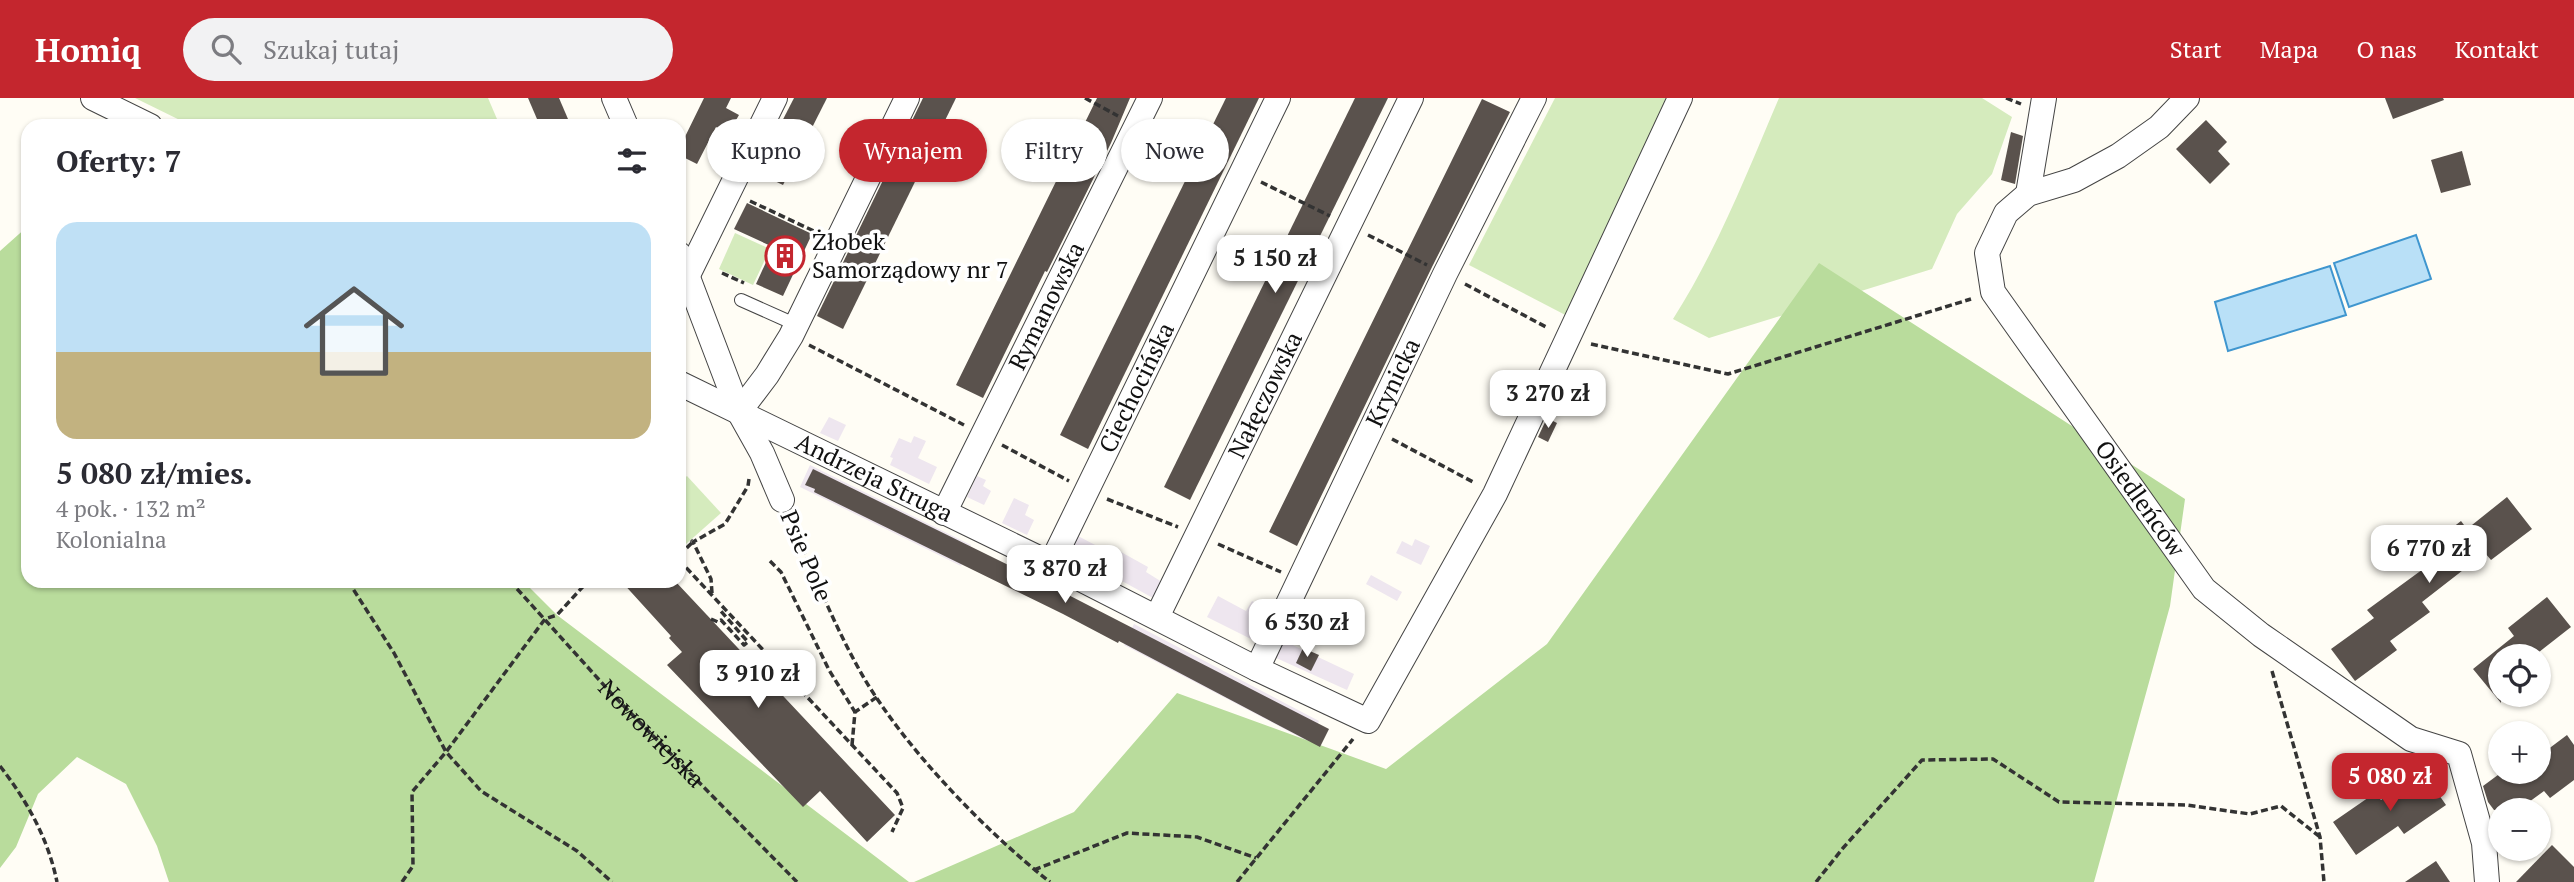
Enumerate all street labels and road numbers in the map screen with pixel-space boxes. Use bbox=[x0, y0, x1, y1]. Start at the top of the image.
street label: Rymanowska bbox=[1001, 236, 1091, 375]
street label: Ciechocińska bbox=[1091, 317, 1181, 458]
street label: Nałęczowska bbox=[1220, 326, 1309, 463]
street label: Krynicka bbox=[1358, 333, 1427, 432]
street label: Andrzeja Struga bbox=[791, 425, 959, 529]
street label: Osiedleńców bbox=[2088, 433, 2193, 563]
street label: Psie Pole bbox=[773, 505, 840, 606]
street label: Nowowiejska bbox=[591, 672, 712, 794]

